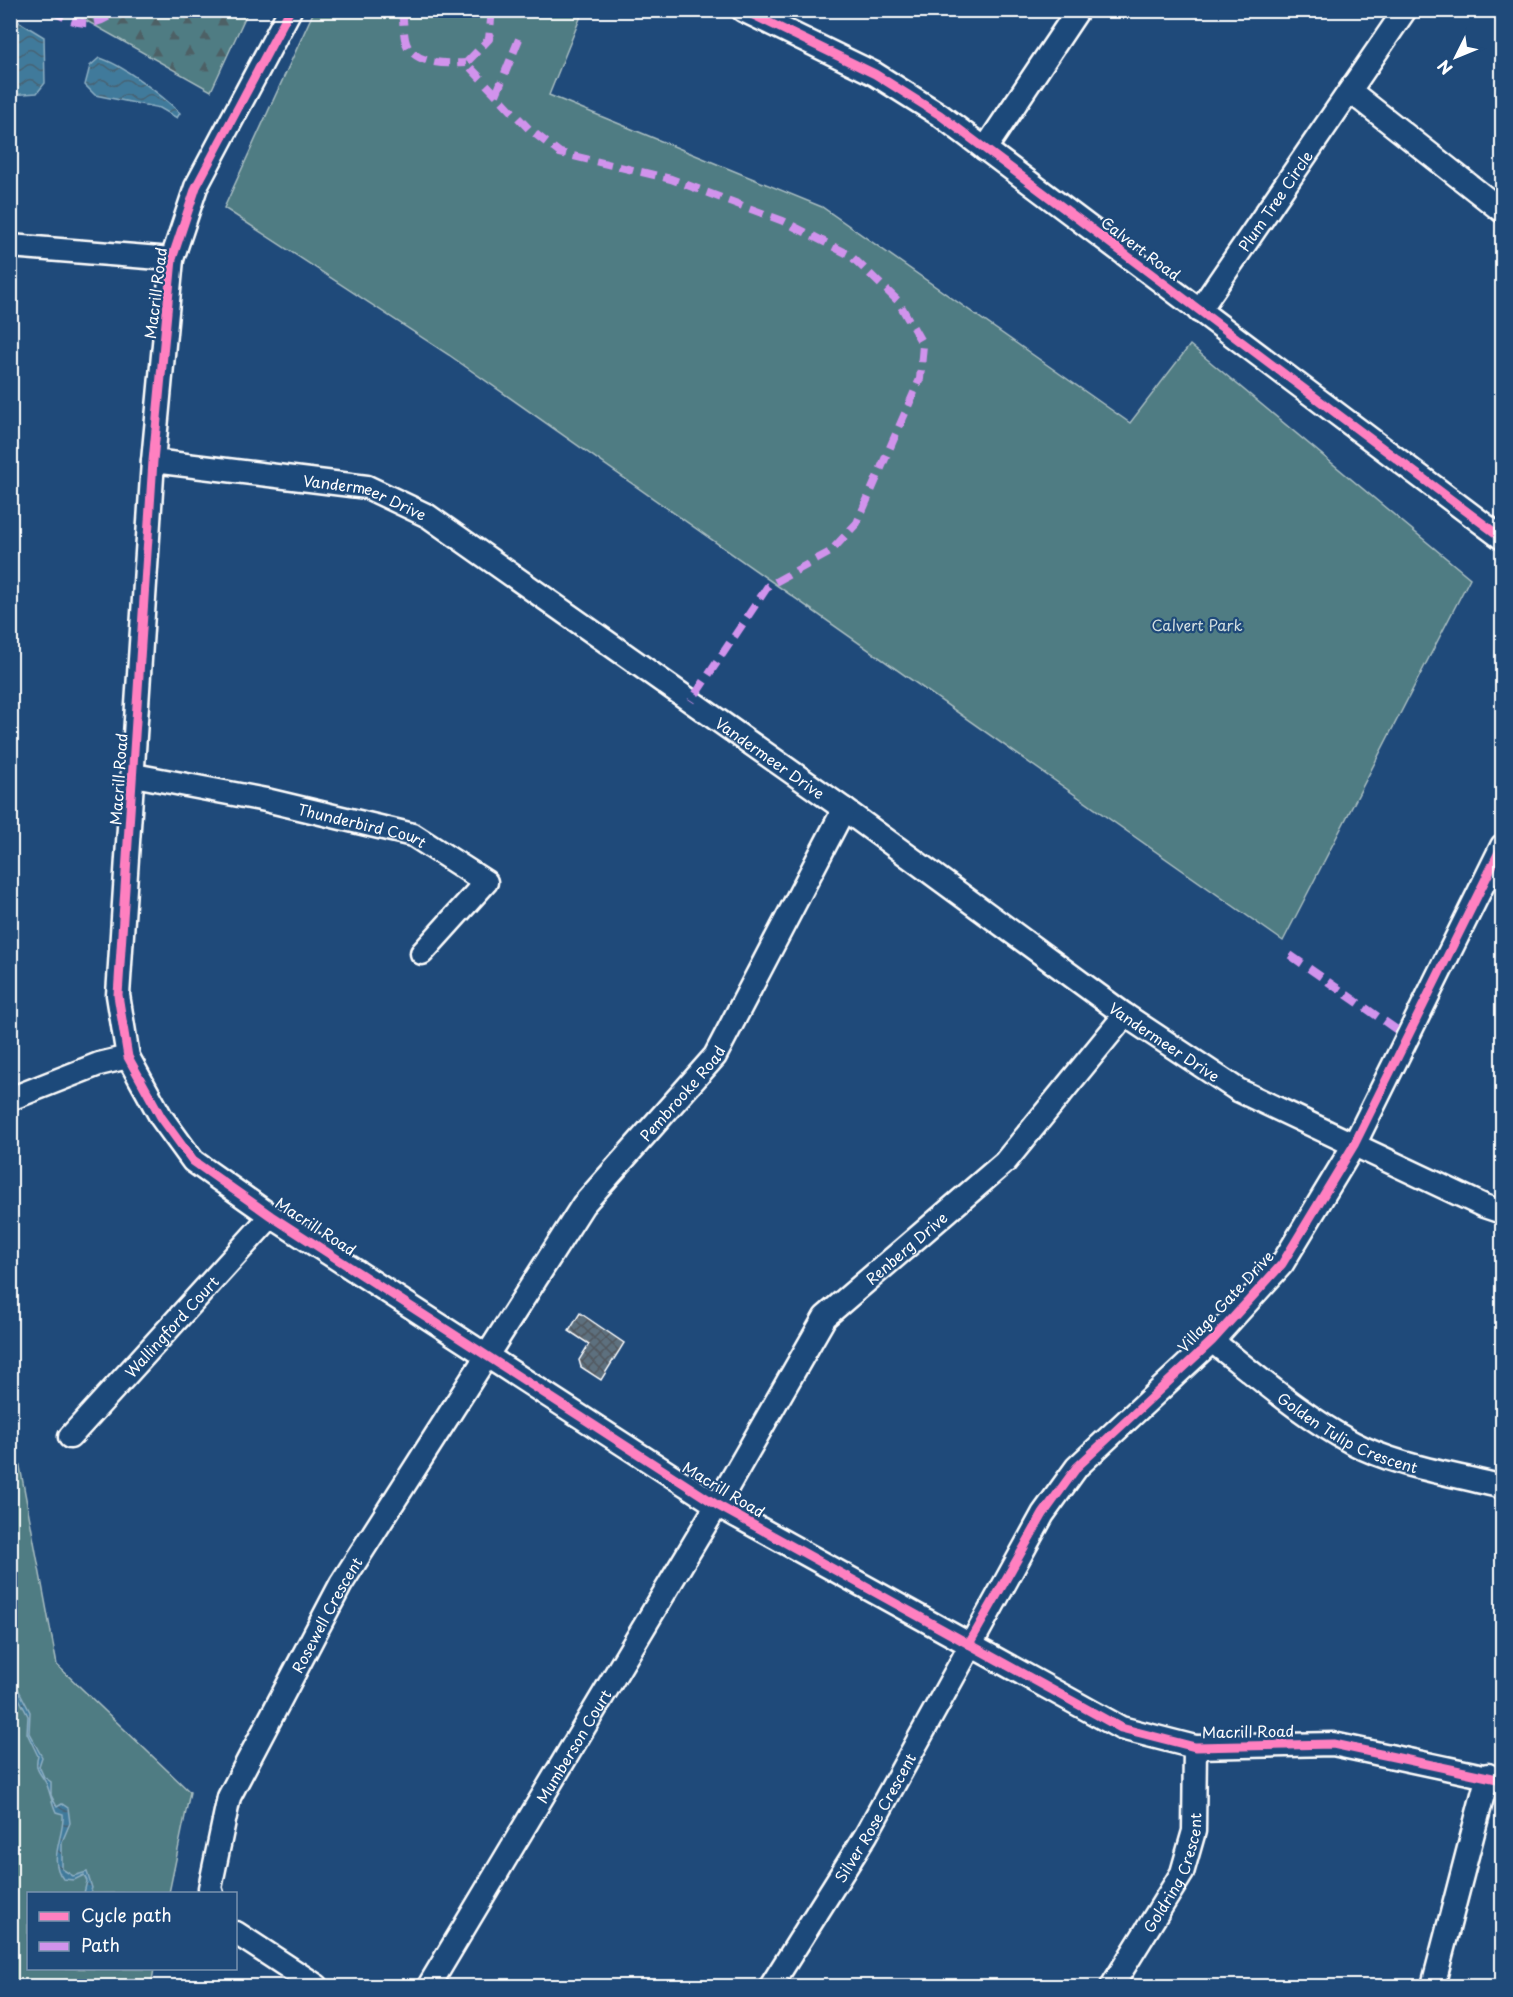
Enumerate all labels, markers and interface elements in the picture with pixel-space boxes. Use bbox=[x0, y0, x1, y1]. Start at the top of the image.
north arrow bbox=[1426, 27, 1486, 87]
text: N bbox=[1431, 55, 1457, 81]
street label: Plum Tree Circle bbox=[1232, 145, 1318, 256]
street label: Calvert Road bbox=[1096, 210, 1186, 286]
street label: Macrill Road bbox=[138, 246, 172, 340]
street label: Vandermeer Drive bbox=[302, 468, 431, 525]
park label: Calvert Park bbox=[1151, 613, 1243, 636]
street label: Vandermeer Drive bbox=[711, 711, 830, 804]
street label: Macrill Road bbox=[103, 732, 133, 826]
street label: Thunderbird Court bbox=[296, 797, 432, 853]
street label: Vandermeer Drive bbox=[1105, 996, 1225, 1087]
street label: Pembrooke Road bbox=[633, 1041, 730, 1146]
street label: Macrill Road bbox=[271, 1191, 361, 1261]
street label: Renberg Drive bbox=[860, 1206, 952, 1289]
street label: Village Gate Drive bbox=[1171, 1245, 1279, 1357]
street label: Wallingford Court bbox=[119, 1270, 223, 1382]
street label: Golden Tulip Crescent bbox=[1273, 1386, 1421, 1478]
street label: Macrill Road bbox=[679, 1455, 769, 1523]
street label: Rosewell Crescent bbox=[285, 1552, 367, 1677]
street label: Mumberson Court bbox=[530, 1684, 616, 1807]
street label: Macrill Road bbox=[1202, 1719, 1294, 1743]
street label: Silver Rose Crescent bbox=[828, 1748, 921, 1886]
street label: Goldring Crescent bbox=[1137, 1813, 1206, 1937]
legend bbox=[27, 1892, 237, 1970]
text: Cycle path bbox=[81, 1901, 172, 1928]
text: Path bbox=[81, 1931, 120, 1958]

